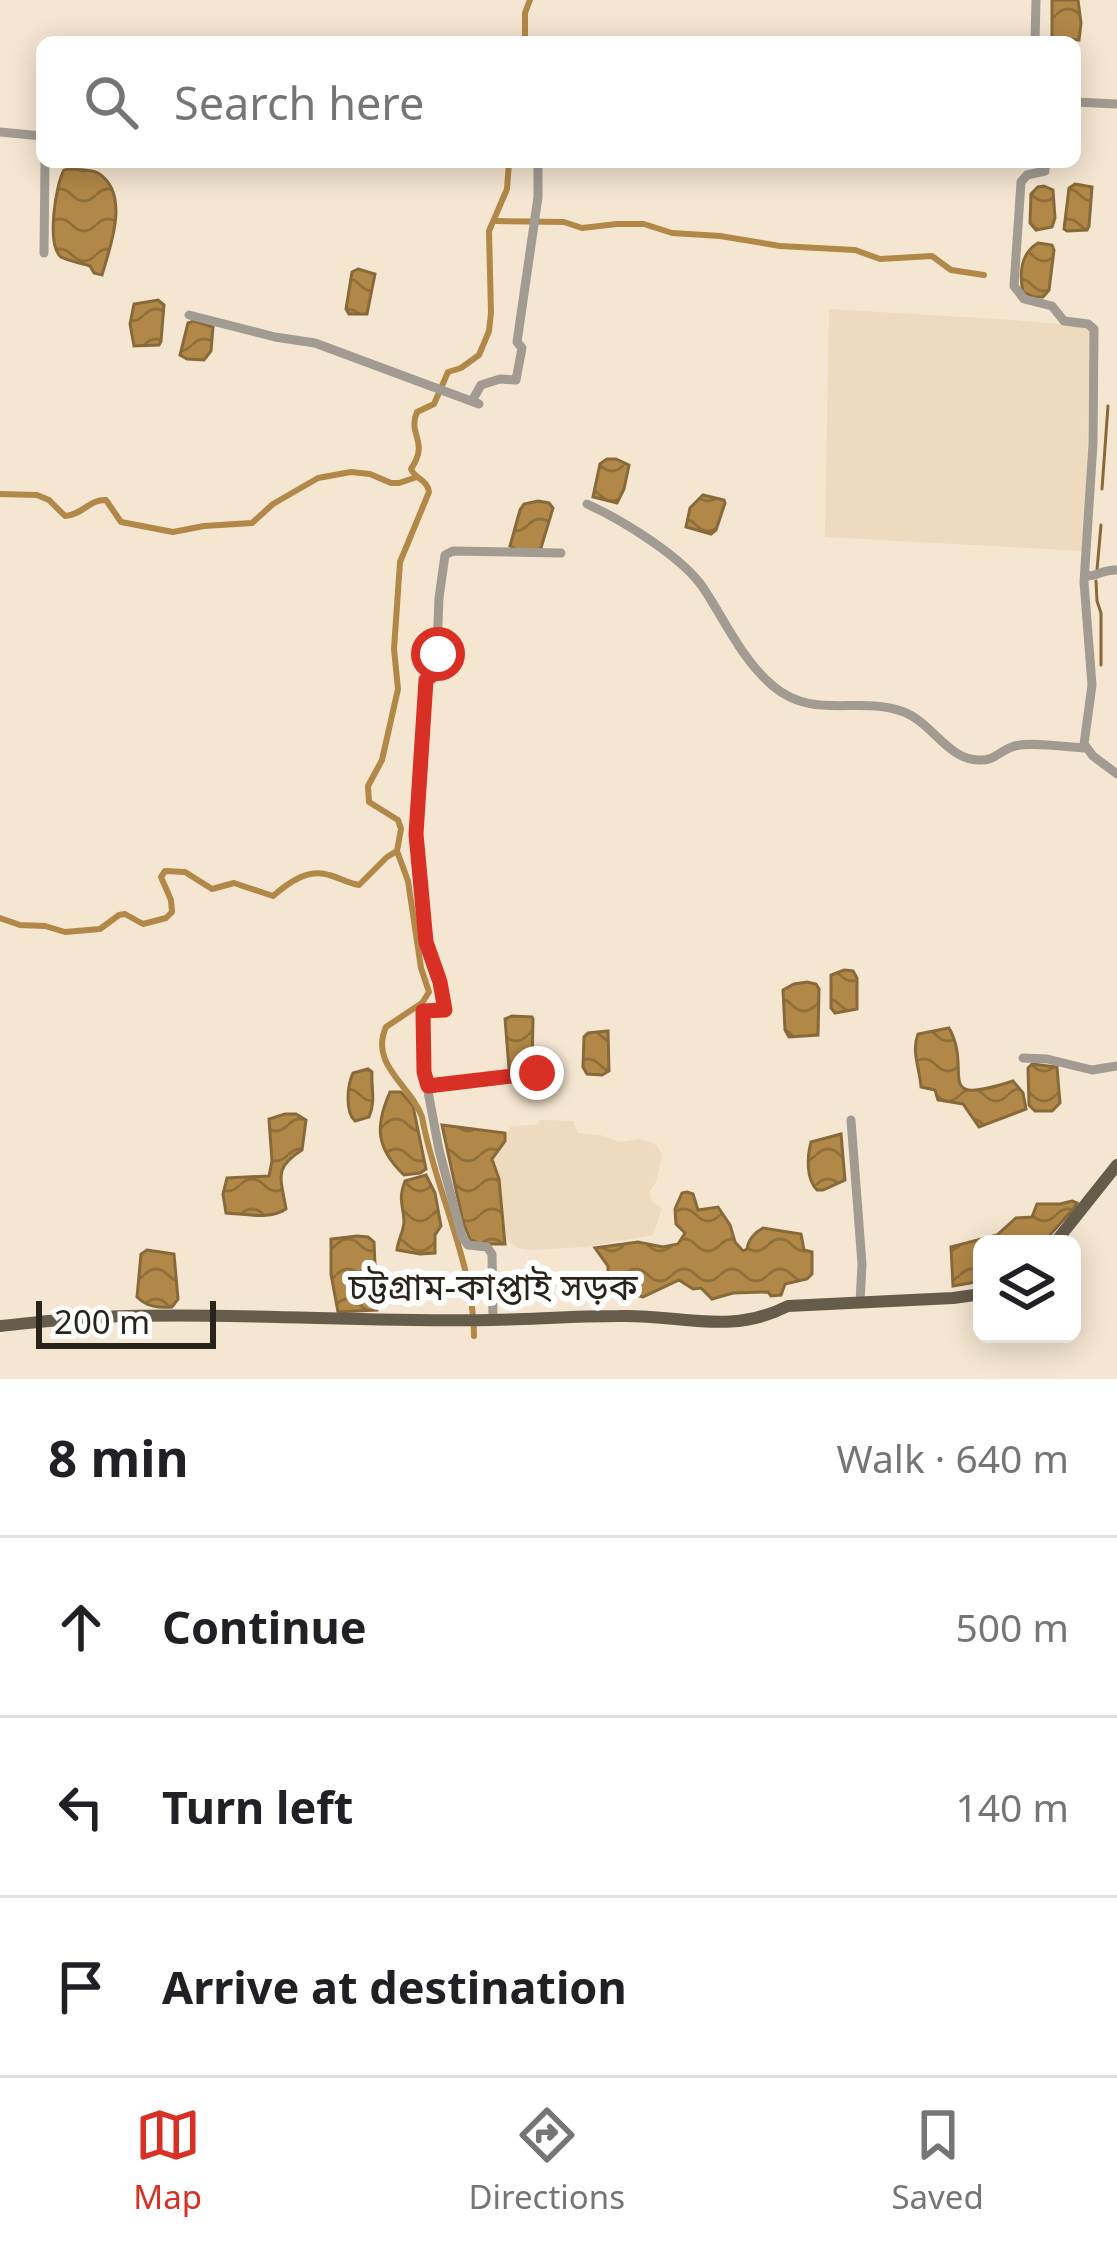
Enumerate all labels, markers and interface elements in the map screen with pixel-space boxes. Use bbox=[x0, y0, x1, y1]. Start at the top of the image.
search box bbox=[36, 36, 1081, 168]
icon: search bbox=[78, 69, 144, 135]
text: Search here bbox=[174, 72, 424, 133]
route start bbox=[411, 627, 465, 681]
route end bbox=[510, 1046, 564, 1100]
map controls bbox=[973, 1235, 1081, 1343]
button: layers bbox=[973, 1235, 1081, 1343]
street label: চট্টগ্রাম-কাপ্তাই সড়ক bbox=[347, 1262, 639, 1311]
scale bar bbox=[36, 1295, 216, 1348]
text: 200 m bbox=[54, 1299, 150, 1344]
text: 8 min bbox=[48, 1422, 189, 1492]
text: Walk · 640 m bbox=[836, 1431, 1069, 1484]
icon: ahead bbox=[48, 1594, 114, 1660]
text: Continue bbox=[162, 1596, 367, 1657]
text: 500 m bbox=[955, 1600, 1069, 1653]
icon: left bbox=[48, 1774, 114, 1840]
text: Turn left bbox=[162, 1776, 353, 1837]
text: 140 m bbox=[955, 1780, 1069, 1833]
icon: arrive bbox=[48, 1954, 114, 2020]
text: Arrive at destination bbox=[162, 1956, 627, 2017]
tab: Map bbox=[133, 2102, 202, 2219]
tab: Directions bbox=[468, 2102, 625, 2219]
tab: Saved bbox=[891, 2102, 984, 2219]

